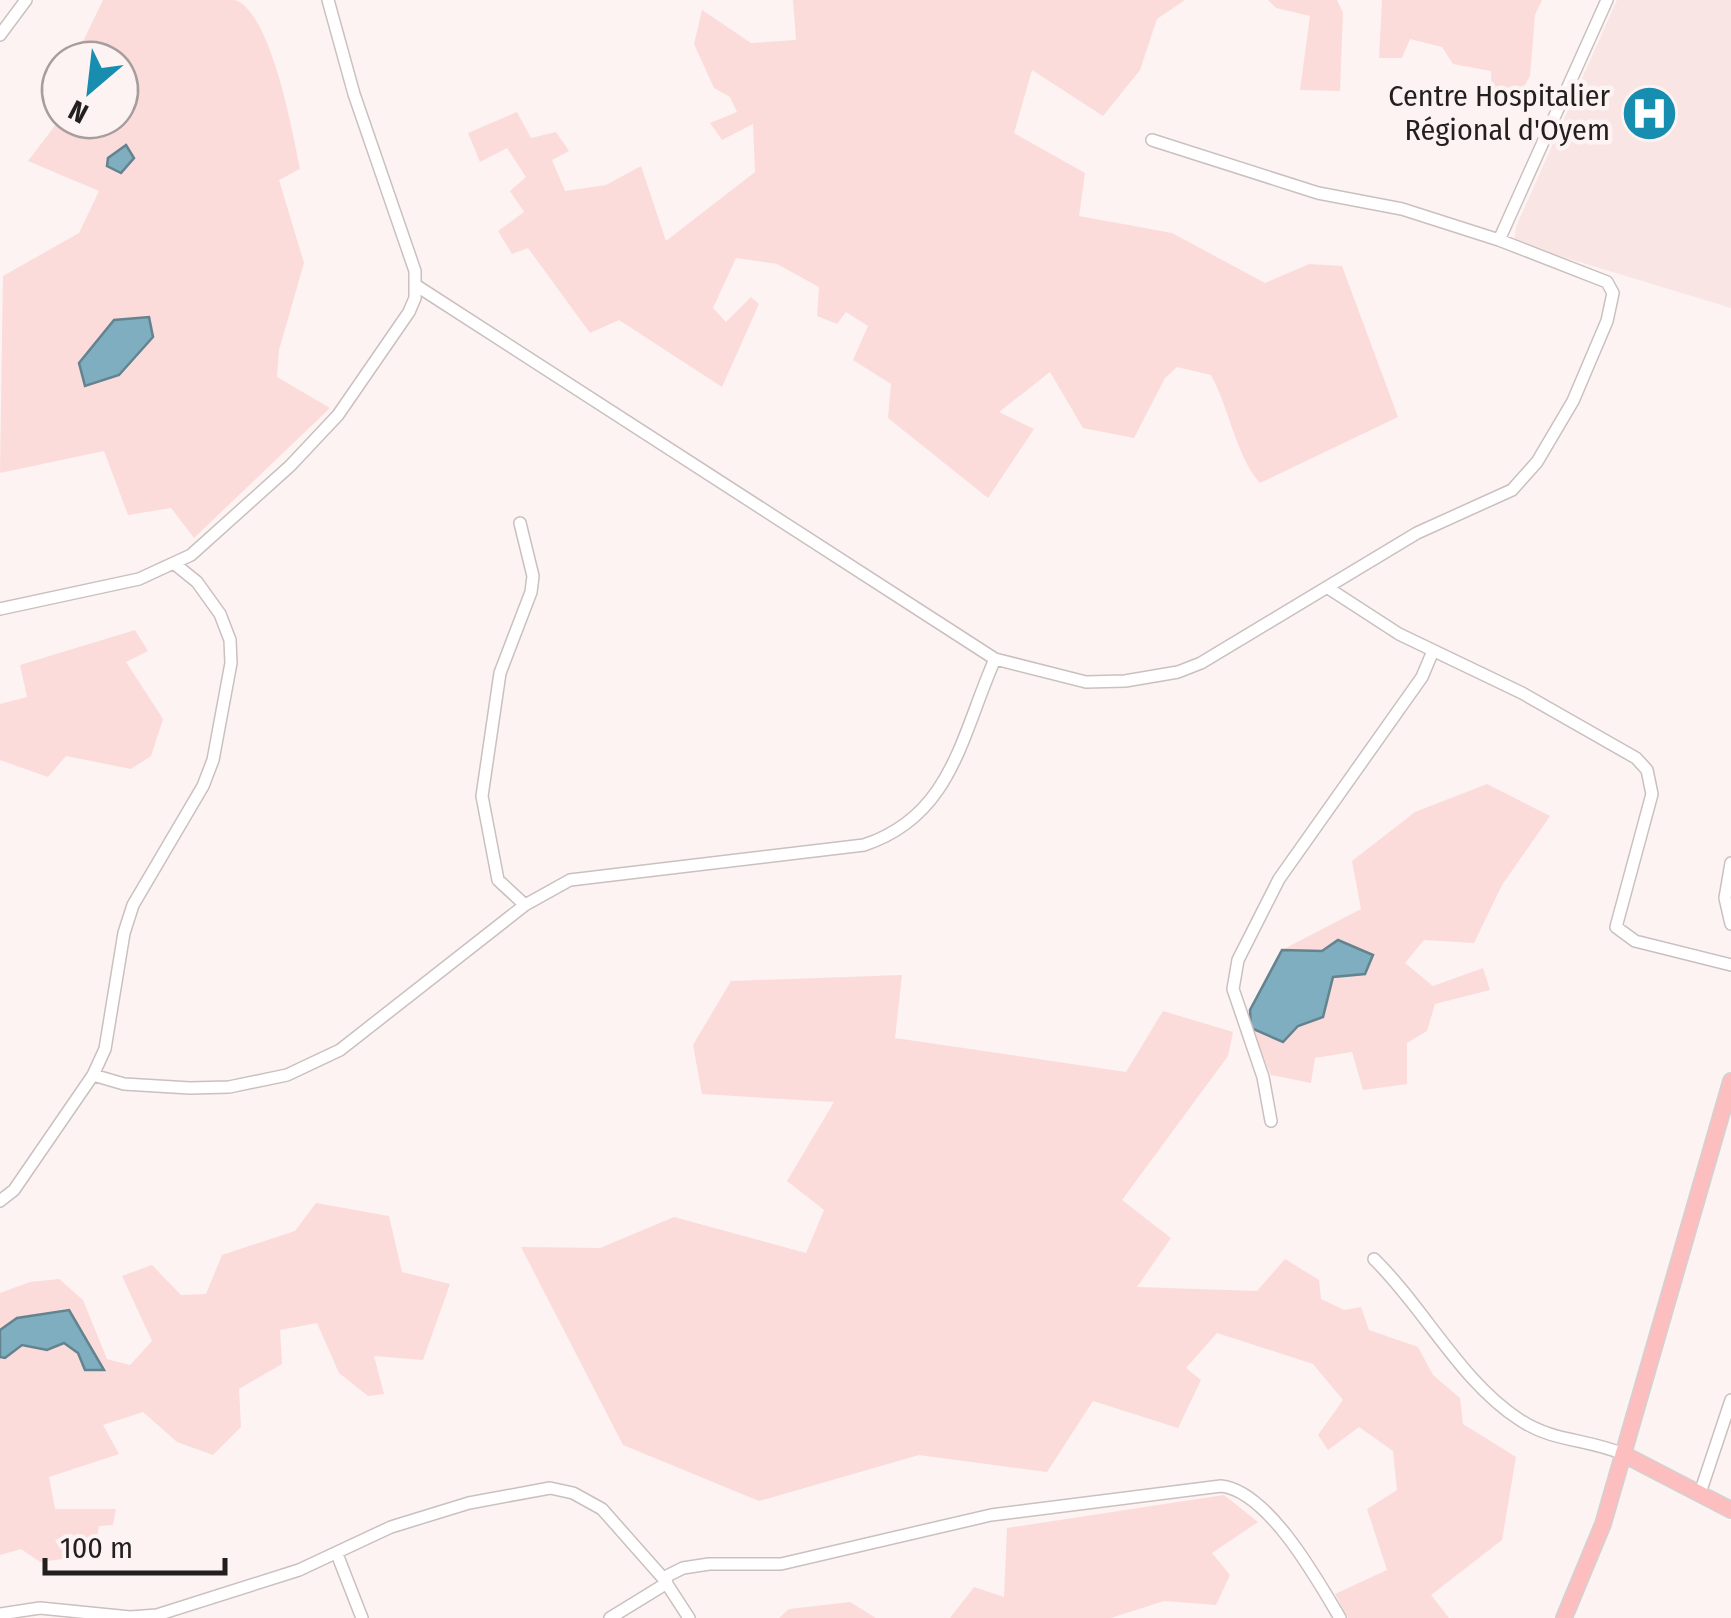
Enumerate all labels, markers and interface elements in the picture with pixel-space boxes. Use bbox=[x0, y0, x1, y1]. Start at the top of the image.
north arrow bbox=[40, 40, 140, 140]
place label: Centre Hospitalier Régional d'Oyem bbox=[1388, 78, 1611, 148]
hospital icon: Centre Hospitalier Régional d'Oyem bbox=[1619, 83, 1679, 143]
text: N bbox=[63, 93, 94, 130]
scale bar bbox=[45, 1513, 225, 1575]
text: 100 m bbox=[60, 1530, 133, 1566]

